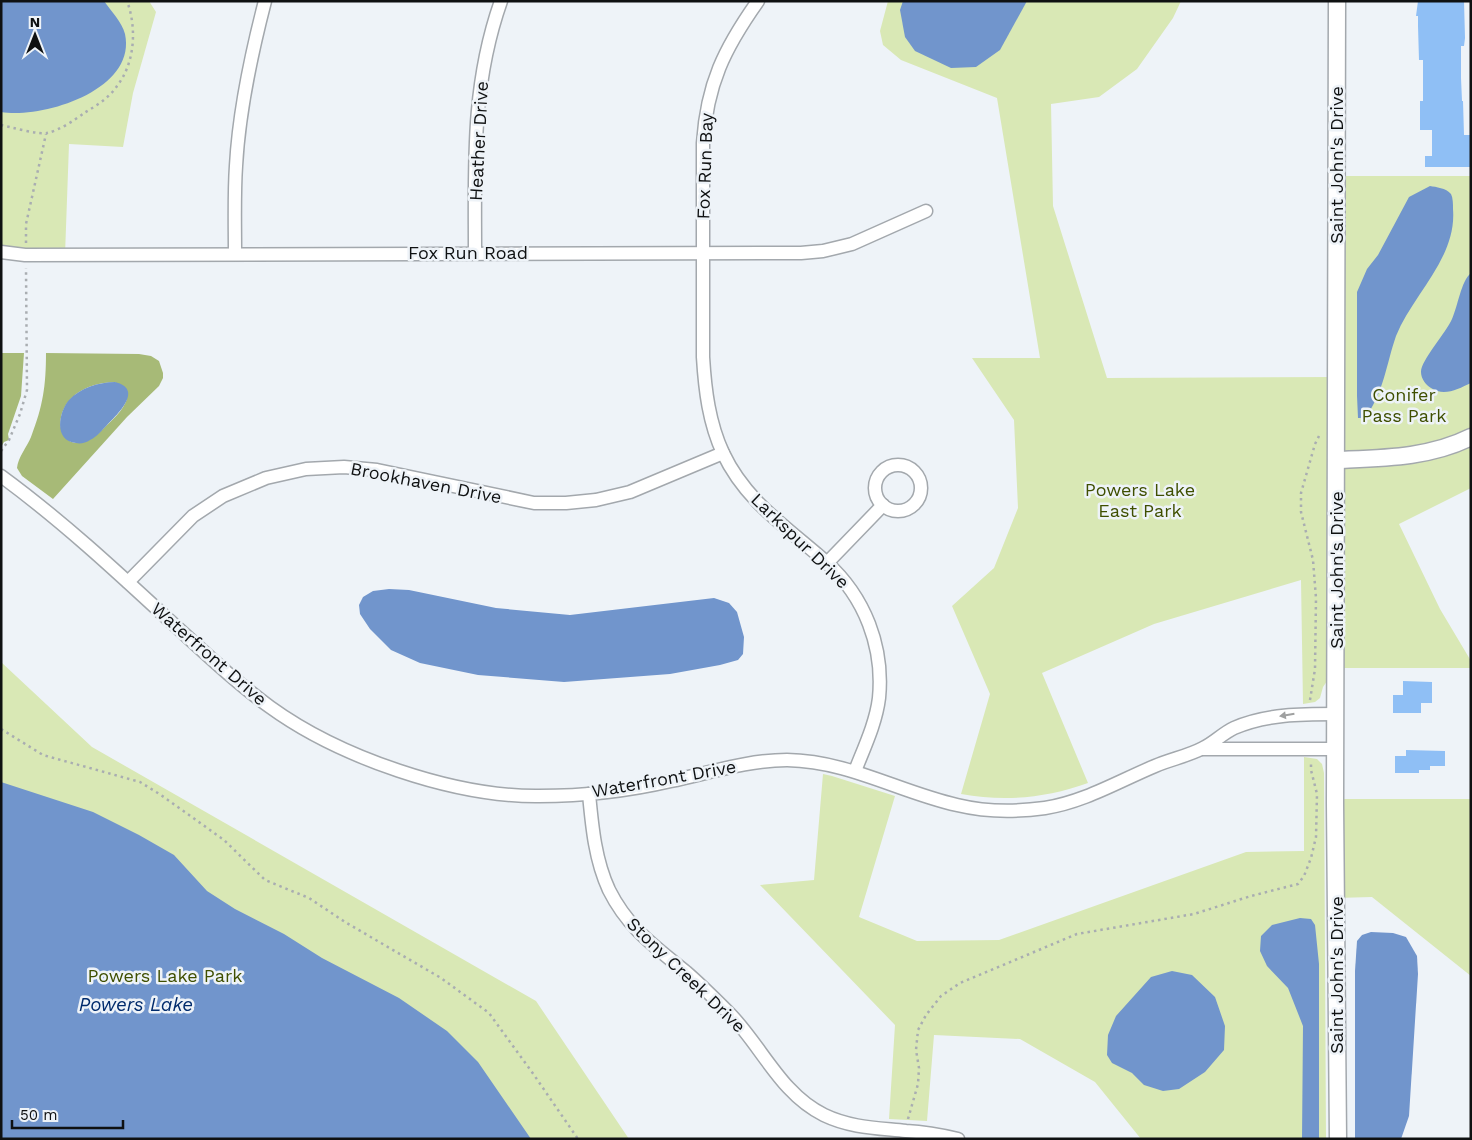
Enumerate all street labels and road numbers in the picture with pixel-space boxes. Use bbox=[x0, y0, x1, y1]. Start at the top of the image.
street label: Heather Drive bbox=[465, 80, 492, 202]
street label: Saint John's Drive bbox=[1326, 86, 1347, 244]
street label: Fox Run Bay bbox=[692, 112, 717, 220]
street label: Fox Run Road bbox=[408, 242, 528, 263]
street label: Brookhaven Drive bbox=[349, 458, 503, 507]
street label: Larkspur Drive bbox=[747, 489, 854, 593]
street label: Saint John's Drive bbox=[1326, 491, 1347, 649]
street label: Waterfront Drive bbox=[147, 598, 271, 709]
street label: Waterfront Drive bbox=[590, 755, 738, 802]
street label: Saint John's Drive bbox=[1326, 896, 1347, 1054]
street label: Stony Creek Drive bbox=[623, 913, 750, 1037]

